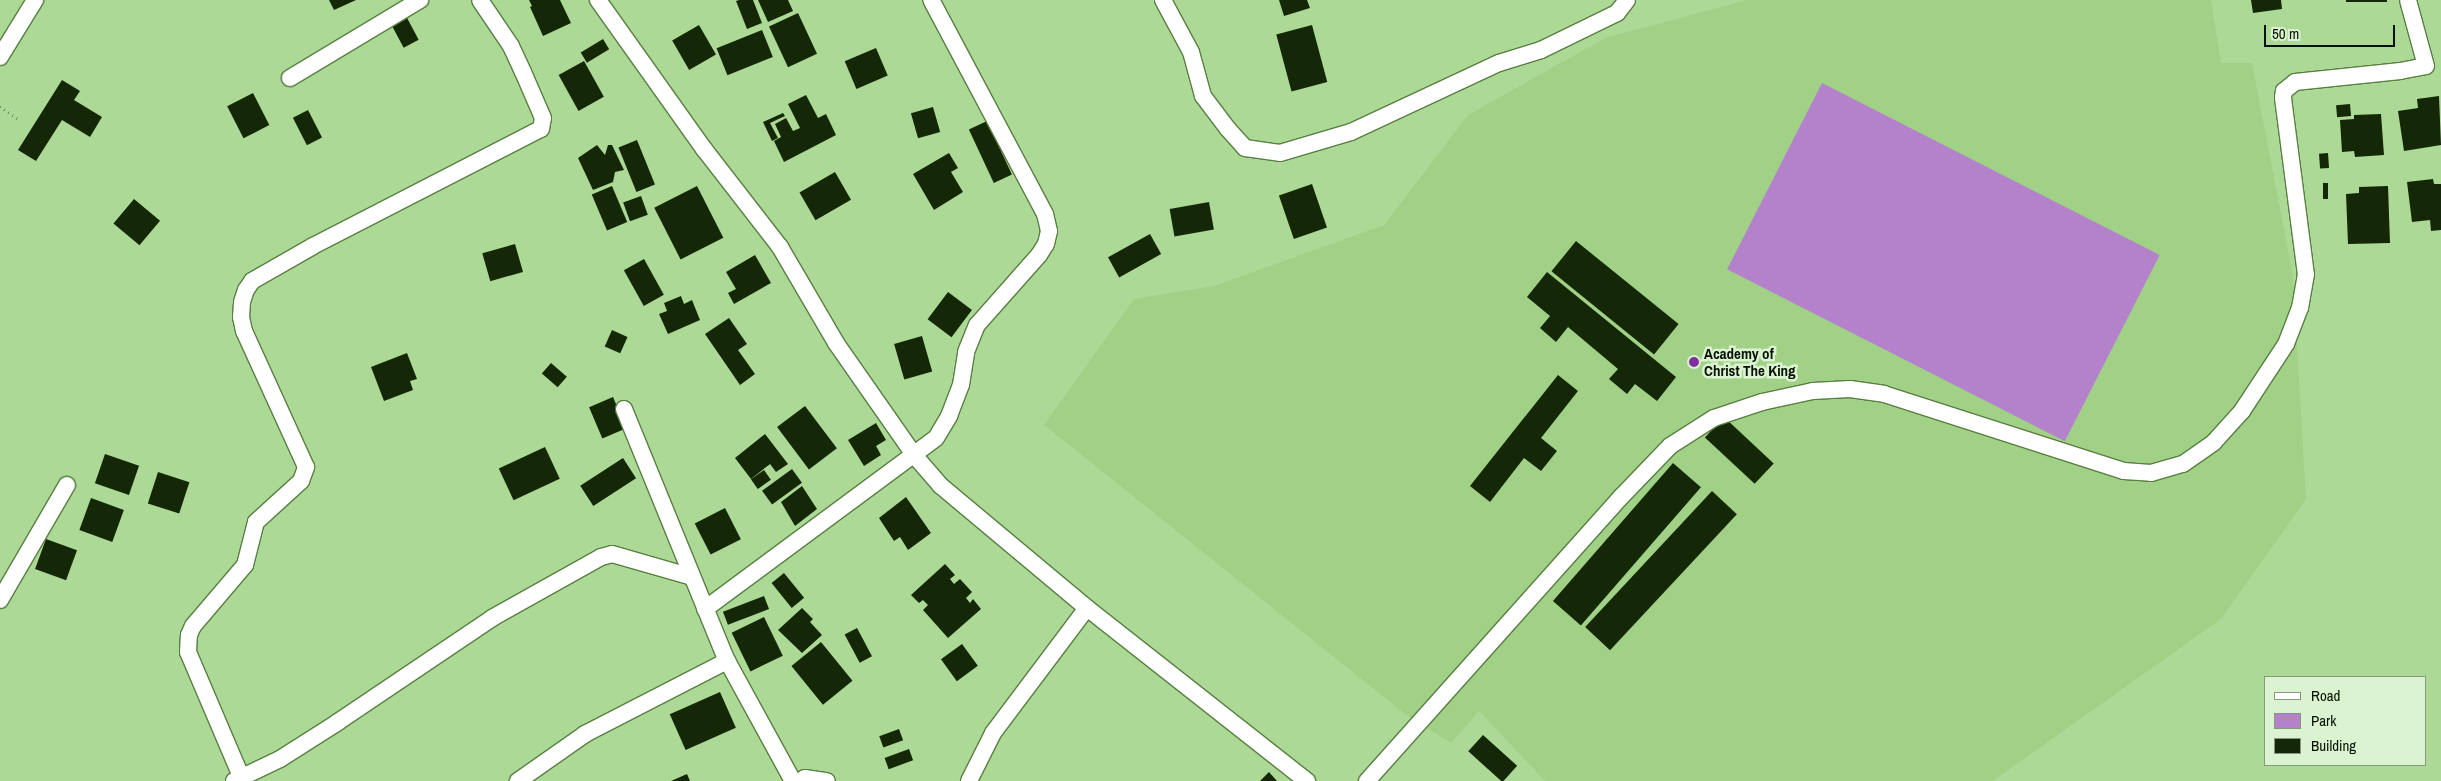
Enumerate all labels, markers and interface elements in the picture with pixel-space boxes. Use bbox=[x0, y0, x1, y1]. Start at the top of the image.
scale bar bbox=[2266, 15, 2397, 47]
text: 50 m bbox=[2272, 23, 2299, 44]
place label: Academy of Christ The King bbox=[1704, 344, 1796, 379]
marker: Academy of Christ The King bbox=[1688, 356, 1700, 368]
legend bbox=[2264, 676, 2426, 766]
text: Road bbox=[2311, 685, 2340, 706]
text: Park bbox=[2311, 710, 2336, 731]
text: Building bbox=[2311, 735, 2356, 756]

